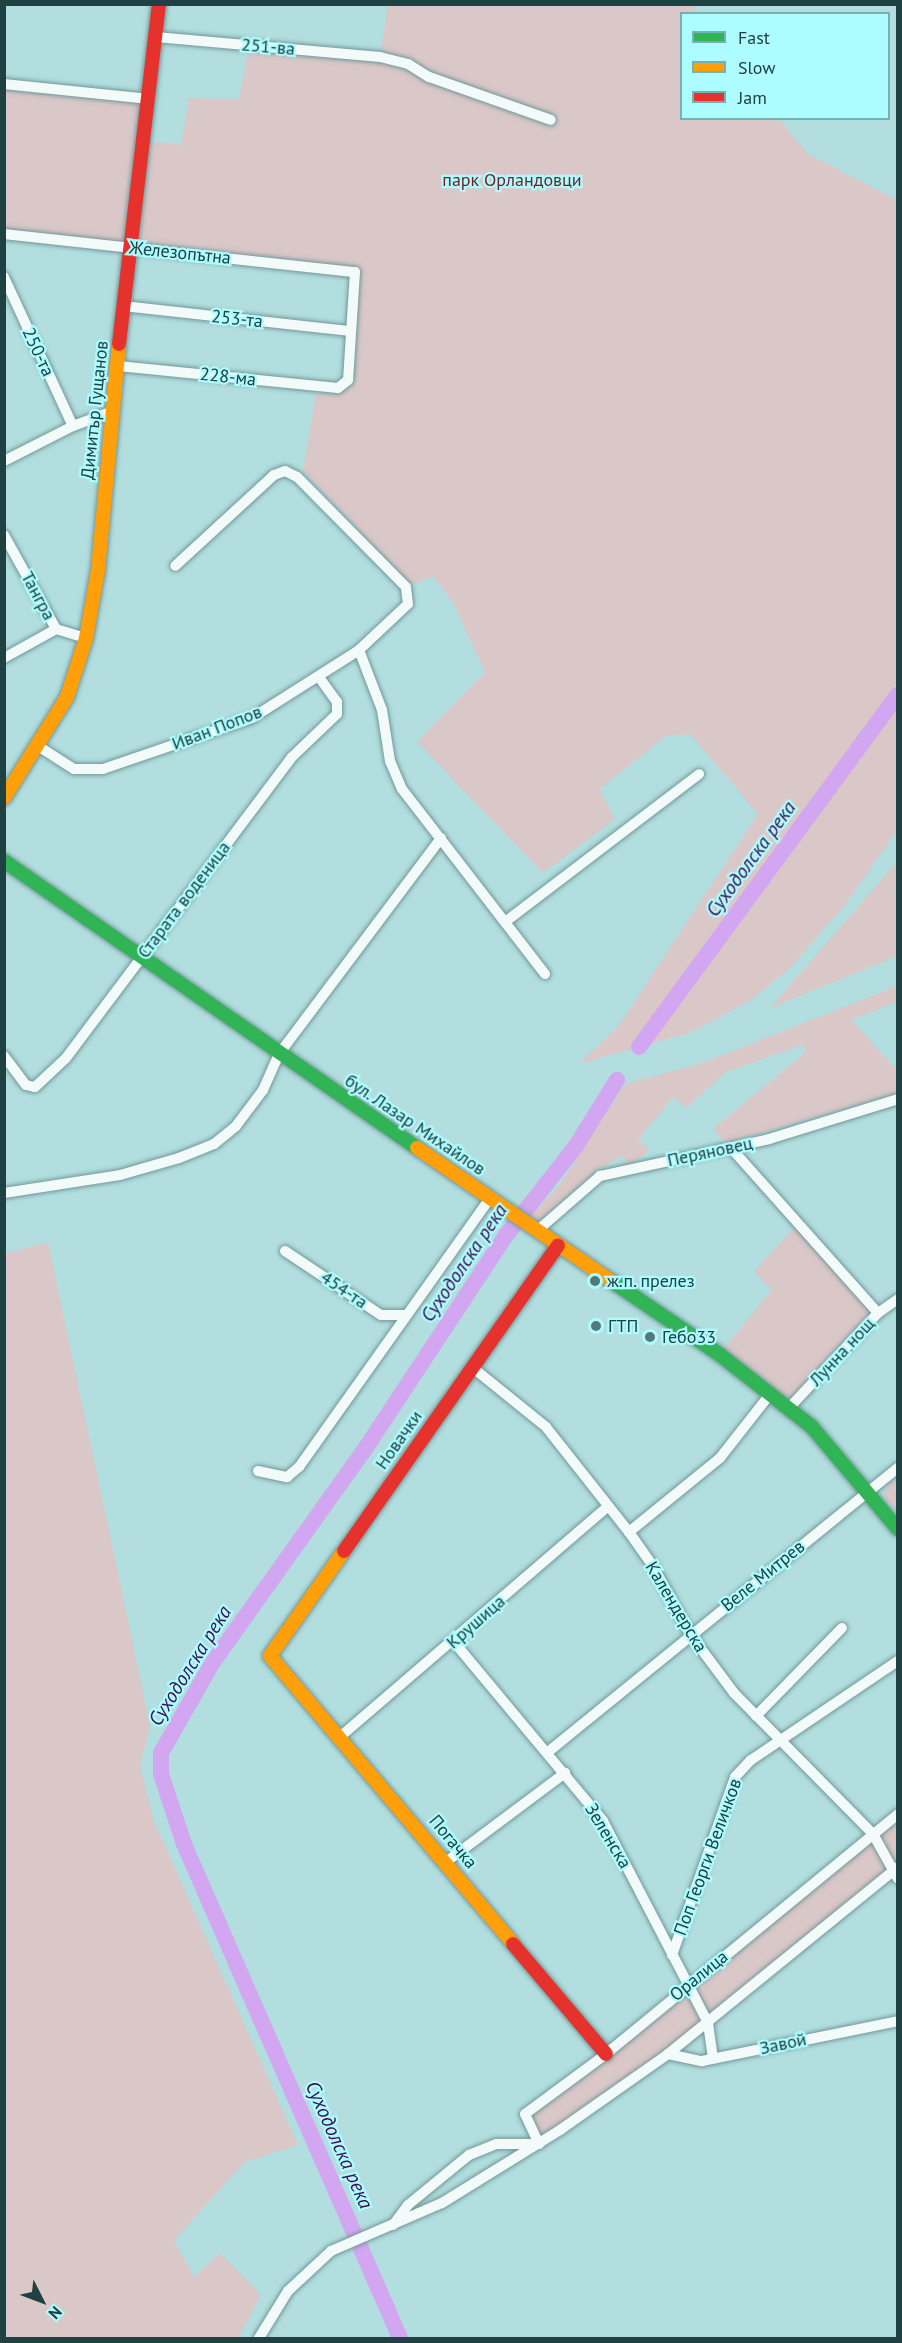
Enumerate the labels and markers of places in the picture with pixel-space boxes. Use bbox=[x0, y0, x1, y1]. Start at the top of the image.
place label: ж.п. прелез bbox=[607, 1270, 696, 1292]
marker: ж.п. прелез bbox=[588, 1274, 602, 1288]
place label: ГТП bbox=[608, 1315, 638, 1337]
marker: ГТП bbox=[589, 1319, 603, 1333]
place label: Гебо33 bbox=[662, 1326, 716, 1348]
marker: Гебо33 bbox=[643, 1330, 657, 1344]

